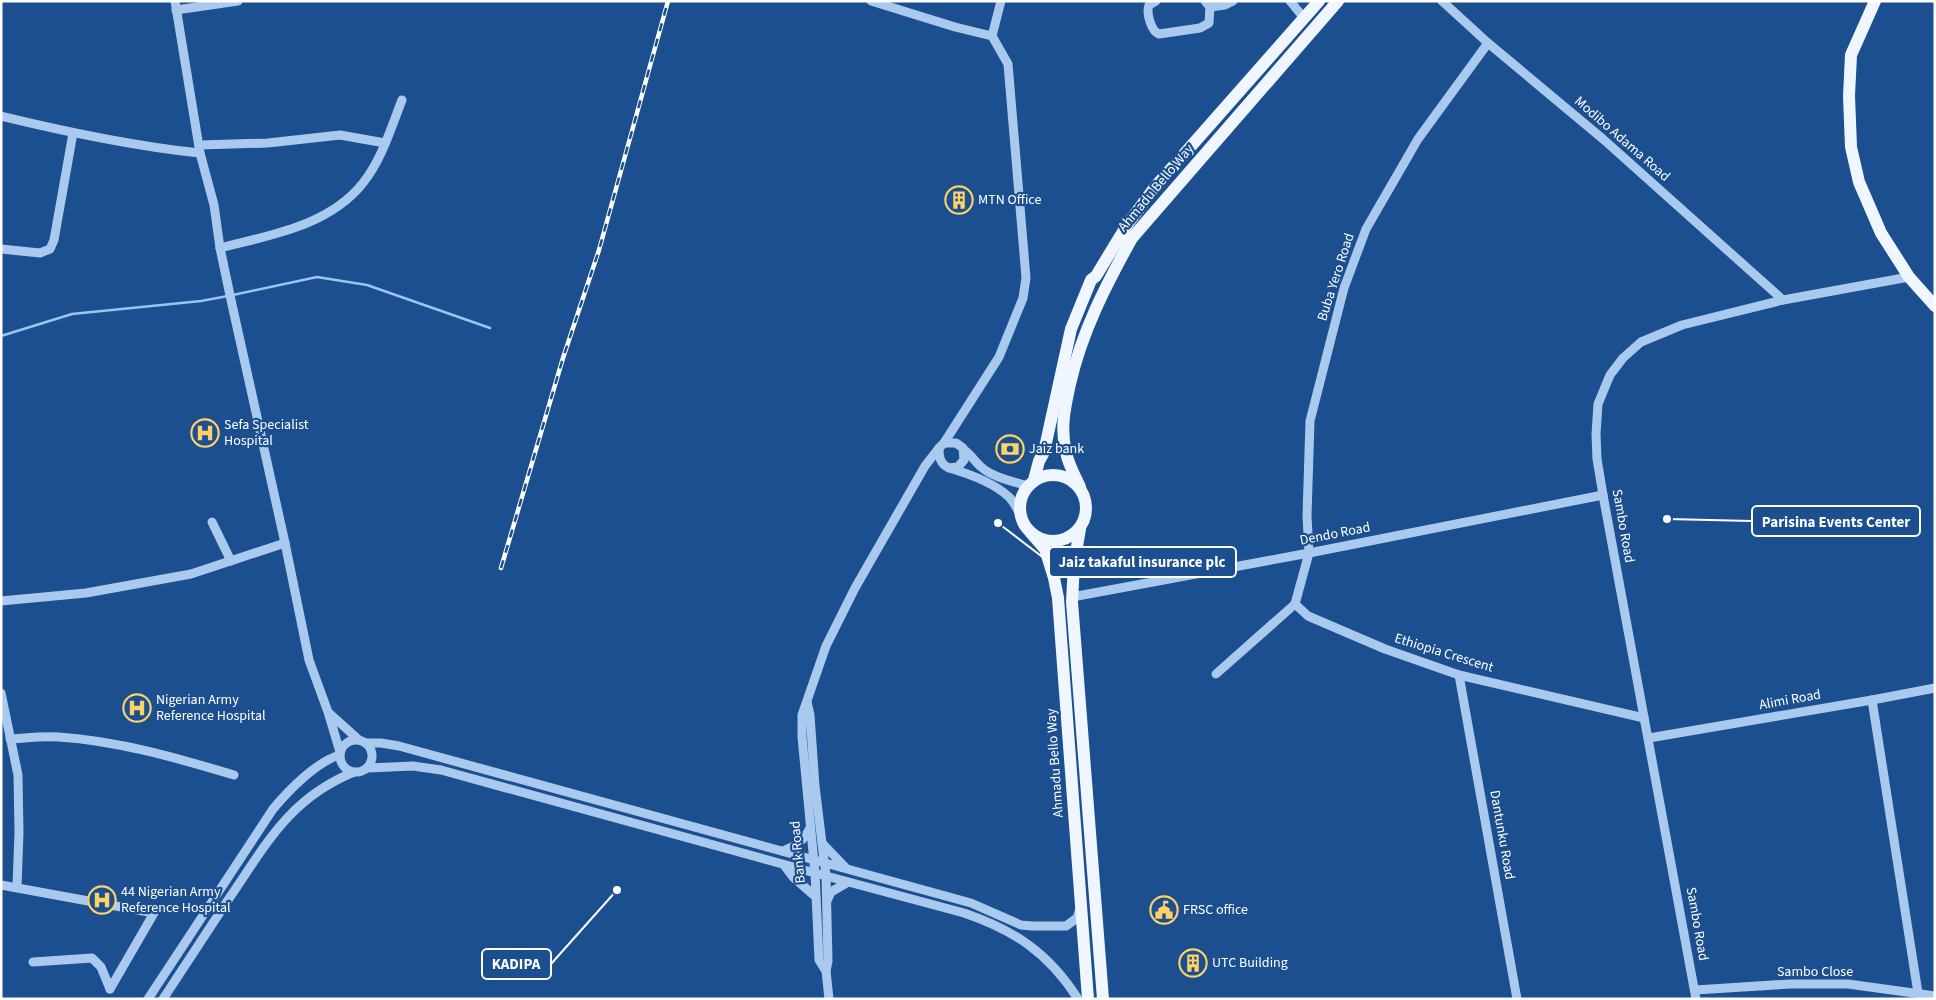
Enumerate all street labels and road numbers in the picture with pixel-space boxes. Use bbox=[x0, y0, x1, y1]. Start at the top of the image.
street label: Modibo Adama Road bbox=[1570, 92, 1674, 186]
street label: Ahmadu Bello Way bbox=[1113, 139, 1199, 236]
street label: Buba Yero Road bbox=[1312, 230, 1360, 324]
street label: Sambo Road bbox=[1607, 488, 1639, 564]
street label: Dendo Road bbox=[1298, 517, 1372, 551]
street label: Ethiopia Crescent bbox=[1392, 628, 1496, 678]
street label: Alimi Road bbox=[1757, 685, 1823, 715]
street label: Ahmadu Bello Way bbox=[1041, 707, 1069, 818]
street label: Dantunku Road bbox=[1484, 789, 1520, 881]
street label: Bank Road bbox=[785, 820, 811, 884]
street label: Sambo Road bbox=[1681, 886, 1713, 962]
street label: Sambo Close bbox=[1777, 962, 1853, 982]

